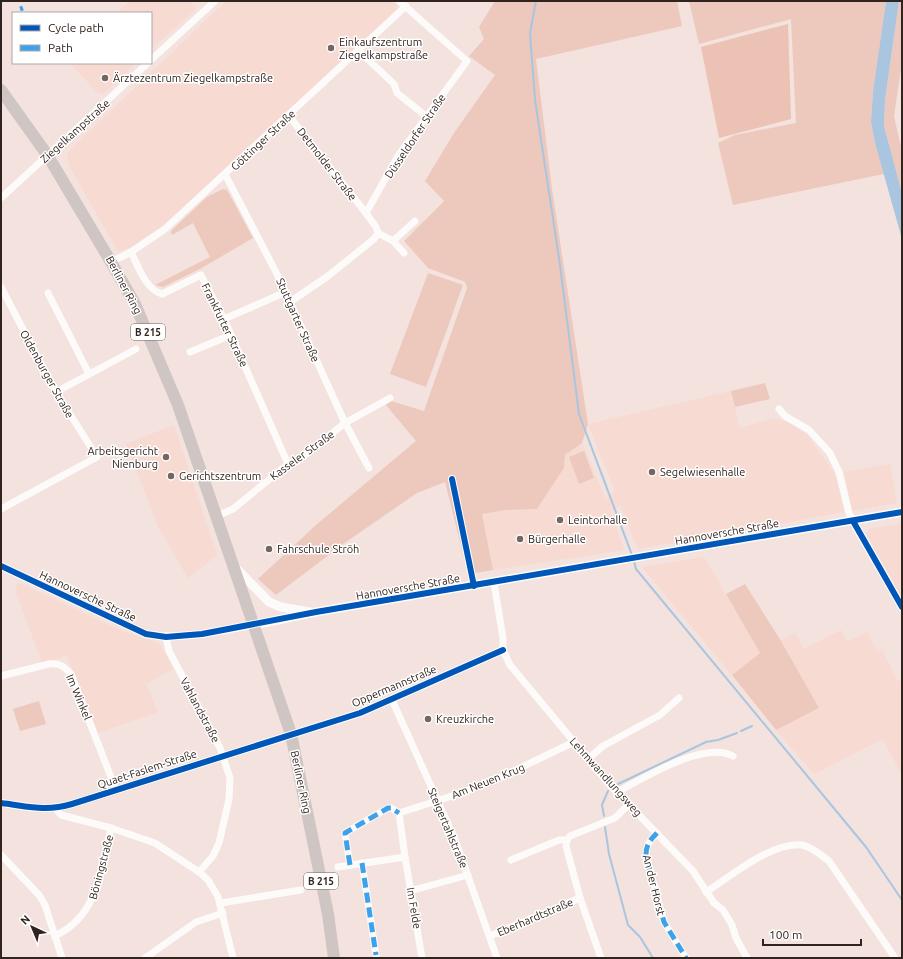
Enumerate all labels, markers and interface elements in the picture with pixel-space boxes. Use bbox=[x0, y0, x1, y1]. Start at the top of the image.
legend bbox=[12, 12, 152, 64]
text: Cycle path bbox=[48, 21, 104, 34]
place label: Einkaufszentrum Ziegelkampstraße bbox=[339, 36, 428, 61]
text: Path bbox=[48, 41, 73, 54]
marker: Einkaufszentrum Ziegelkampstraße bbox=[326, 43, 336, 53]
place label: Ärztezentrum Ziegelkampstraße bbox=[113, 72, 273, 84]
marker: Ärztezentrum Ziegelkampstraße bbox=[100, 73, 110, 83]
street label: Düsseldorfer Straße bbox=[382, 92, 448, 180]
street label: Ziegelkampstraße bbox=[38, 97, 112, 165]
street label: Göttinger Straße bbox=[229, 107, 297, 173]
street label: Detmolder Straße bbox=[295, 125, 359, 203]
street label: Berliner Ring bbox=[104, 254, 144, 316]
street label: Stuttgarter Straße bbox=[274, 276, 322, 364]
street label: Frankfurter Straße bbox=[200, 281, 250, 369]
road number: B 215 bbox=[131, 324, 165, 340]
street label: Oldenburger Straße bbox=[18, 328, 76, 420]
street label: Kasseler Straße bbox=[268, 428, 336, 482]
place label: Arbeitsgericht Nienburg bbox=[87, 445, 159, 470]
marker: Arbeitsgericht Nienburg bbox=[161, 452, 171, 462]
place label: Segelwiesenhalle bbox=[660, 466, 745, 478]
marker: Segelwiesenhalle bbox=[647, 467, 657, 477]
place label: Gerichtszentrum bbox=[179, 470, 261, 482]
marker: Gerichtszentrum bbox=[166, 471, 176, 481]
place label: Leintorhalle bbox=[568, 514, 627, 526]
marker: Leintorhalle bbox=[555, 515, 565, 525]
street label: Hannoversche Straße bbox=[674, 517, 780, 547]
place label: Bürgerhalle bbox=[528, 533, 586, 545]
marker: Bürgerhalle bbox=[515, 534, 525, 544]
place label: Fahrschule Ströh bbox=[277, 543, 359, 555]
marker: Fahrschule Ströh bbox=[264, 544, 274, 554]
street label: Hannoversche Straße bbox=[38, 568, 138, 624]
street label: Hannoversche Straße bbox=[355, 572, 461, 602]
street label: Oppermannstraße bbox=[350, 663, 438, 709]
street label: Im Winkel bbox=[64, 672, 94, 722]
street label: Vahlandstraße bbox=[178, 676, 222, 744]
place label: Kreuzkirche bbox=[436, 713, 494, 725]
marker: Kreuzkirche bbox=[423, 714, 433, 724]
street label: Lehmwandlungsweg bbox=[567, 735, 645, 819]
street label: Quaet-Faslem-Straße bbox=[96, 747, 198, 791]
street label: Berliner Ring bbox=[288, 749, 314, 815]
street label: Am Neuen Krug bbox=[450, 761, 526, 801]
street label: Steigertahlstraße bbox=[426, 786, 470, 870]
street label: Böningstraße bbox=[87, 833, 115, 901]
street label: An der Horst bbox=[641, 853, 668, 917]
road number: B 215 bbox=[304, 873, 338, 889]
street label: Im Felde bbox=[404, 886, 424, 930]
street label: Eberhardtstraße bbox=[495, 896, 575, 938]
north arrow bbox=[12, 907, 52, 947]
text: N bbox=[18, 913, 32, 927]
scale bar bbox=[763, 921, 861, 947]
text: 100 m bbox=[769, 928, 802, 941]

